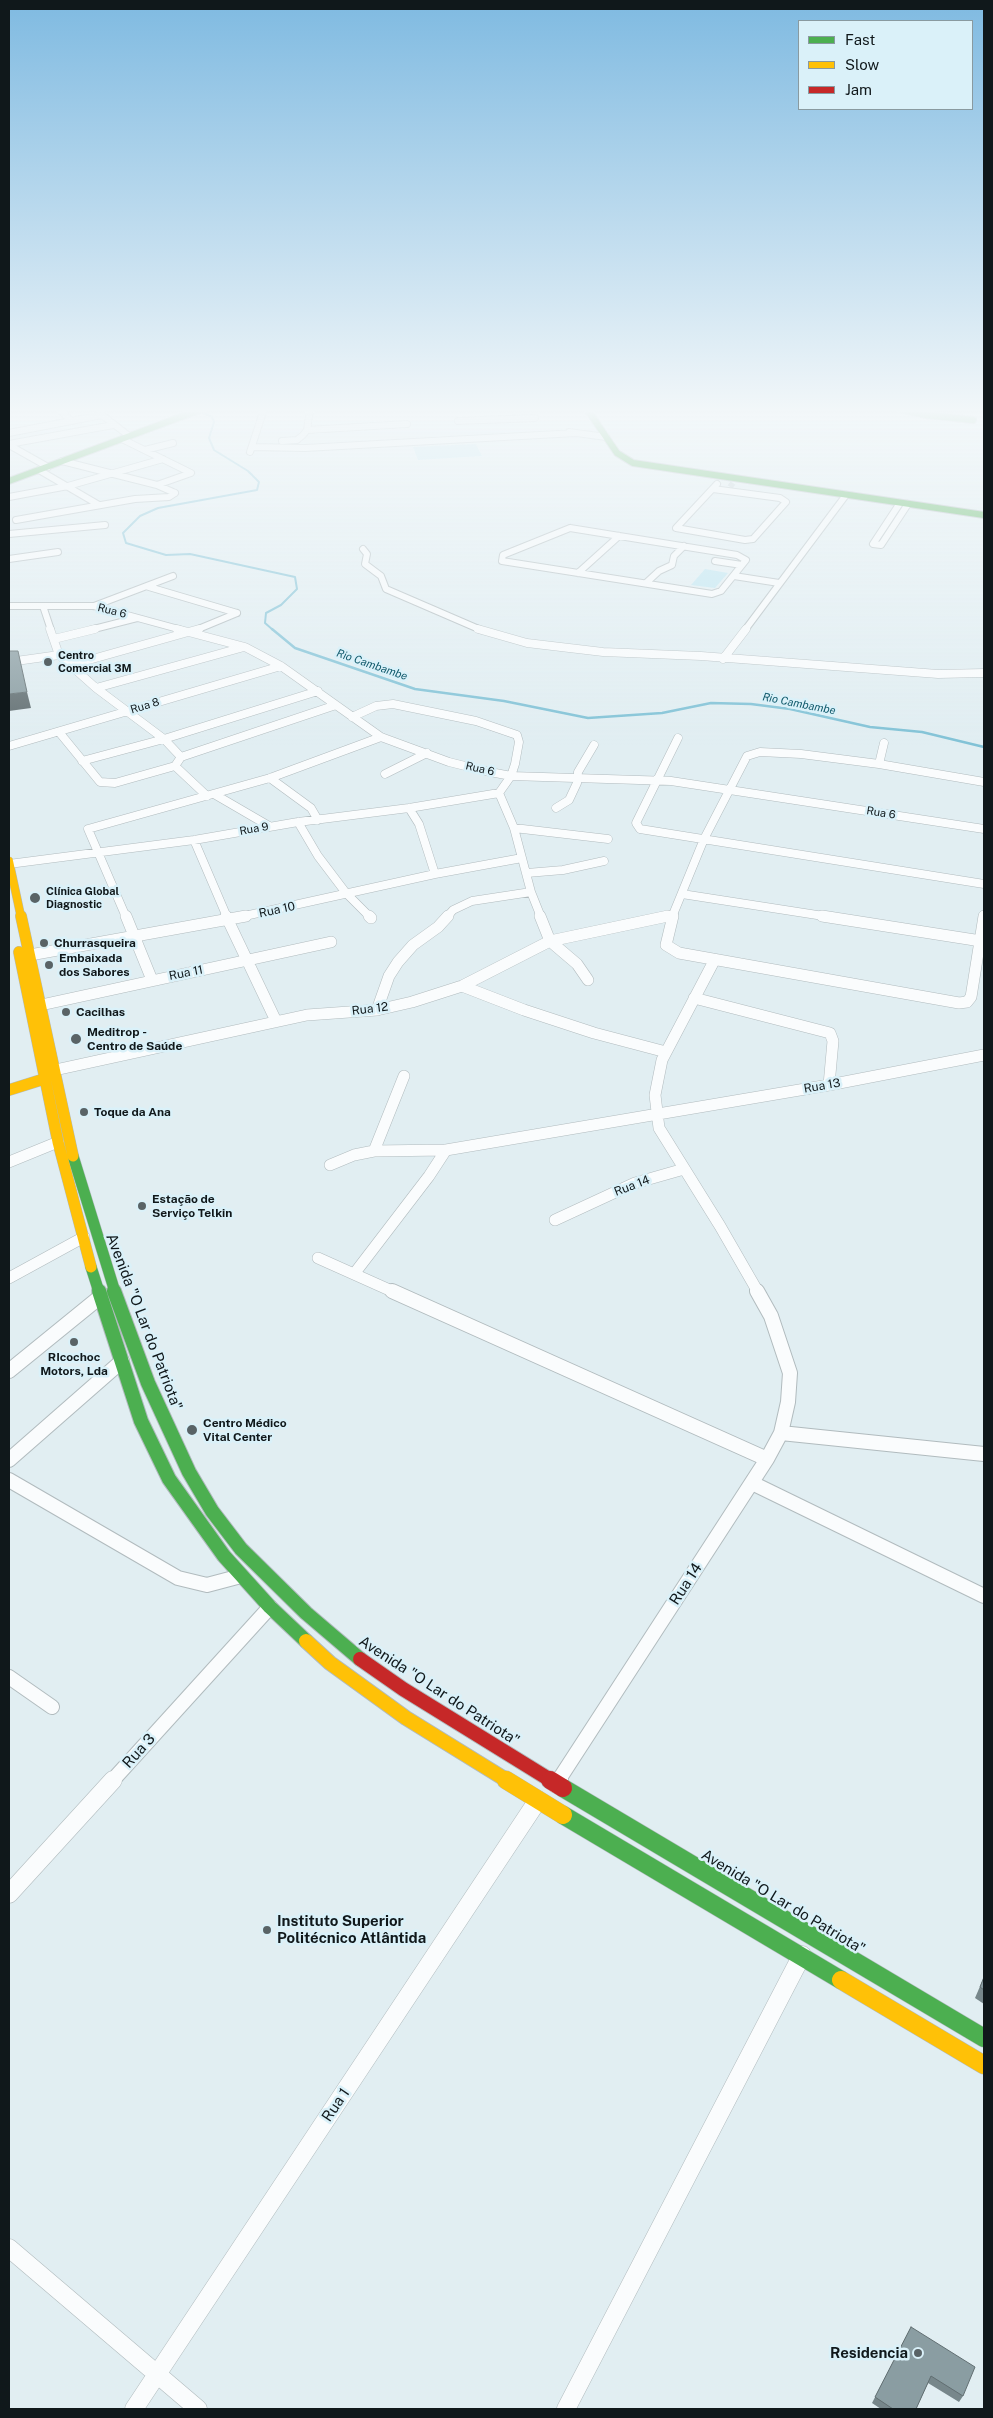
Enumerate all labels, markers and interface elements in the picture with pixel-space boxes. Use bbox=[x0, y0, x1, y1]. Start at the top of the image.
legend bbox=[798, 20, 973, 110]
text: Fast bbox=[845, 31, 875, 48]
text: Slow bbox=[845, 56, 879, 73]
text: Jam bbox=[845, 81, 872, 98]
street label: Rua 6 bbox=[96, 601, 128, 621]
water label: Rio Cambambe bbox=[335, 647, 409, 683]
place label: Centro Comercial 3M bbox=[58, 649, 132, 675]
marker: Centro Comercial 3M bbox=[42, 656, 54, 668]
water label: Rio Cambambe bbox=[761, 690, 837, 718]
street label: Rua 8 bbox=[129, 695, 161, 717]
street label: Rua 6 bbox=[464, 759, 496, 779]
street label: Rua 6 bbox=[865, 804, 897, 822]
street label: Rua 9 bbox=[238, 820, 270, 838]
place label: Clínica Global Diagnostic bbox=[46, 885, 119, 911]
marker: Clínica Global Diagnostic bbox=[28, 891, 42, 905]
street label: Rua 10 bbox=[258, 899, 296, 921]
place label: Churrasqueira bbox=[54, 936, 136, 950]
marker: Churrasqueira bbox=[38, 937, 50, 949]
place label: Embaixada dos Sabores bbox=[59, 951, 130, 979]
marker: Embaixada dos Sabores bbox=[43, 959, 55, 971]
street label: Rua 11 bbox=[168, 963, 204, 983]
street label: Rua 12 bbox=[351, 1000, 389, 1018]
place label: Cacilhas bbox=[76, 1005, 125, 1019]
marker: Cacilhas bbox=[60, 1006, 72, 1018]
place label: Meditrop - Centro de Saúde bbox=[87, 1025, 182, 1053]
marker: Meditrop - Centro de Saúde bbox=[69, 1032, 83, 1046]
street label: Rua 13 bbox=[803, 1076, 841, 1096]
place label: Toque da Ana bbox=[94, 1105, 171, 1119]
marker: Toque da Ana bbox=[78, 1106, 90, 1118]
street label: Rua 14 bbox=[612, 1173, 652, 1199]
place label: Estação de Serviço Telkin bbox=[152, 1192, 232, 1220]
marker: Estação de Serviço Telkin bbox=[136, 1200, 148, 1212]
street label: Avenida "O Lar do Patriota" bbox=[102, 1231, 186, 1413]
marker: RIcochoc Motors, Lda bbox=[68, 1336, 80, 1348]
place label: RIcochoc Motors, Lda bbox=[40, 1350, 108, 1378]
place label: Centro Médico Vital Center bbox=[203, 1416, 287, 1444]
marker: Centro Médico Vital Center bbox=[185, 1423, 199, 1437]
street label: Rua 14 bbox=[666, 1560, 706, 1608]
street label: Avenida "O Lar do Patriota" bbox=[355, 1632, 523, 1750]
street label: Rua 3 bbox=[119, 1730, 159, 1772]
street label: Avenida "O Lar do Patriota" bbox=[698, 1846, 868, 1958]
place label: Instituto Superior Politécnico Atlântida bbox=[277, 1912, 426, 1947]
marker: Instituto Superior Politécnico Atlântida bbox=[261, 1924, 273, 1936]
street label: Rua 1 bbox=[318, 2085, 354, 2125]
place label: Residencia bbox=[830, 2344, 908, 2362]
marker: Residencia bbox=[912, 2347, 924, 2359]

